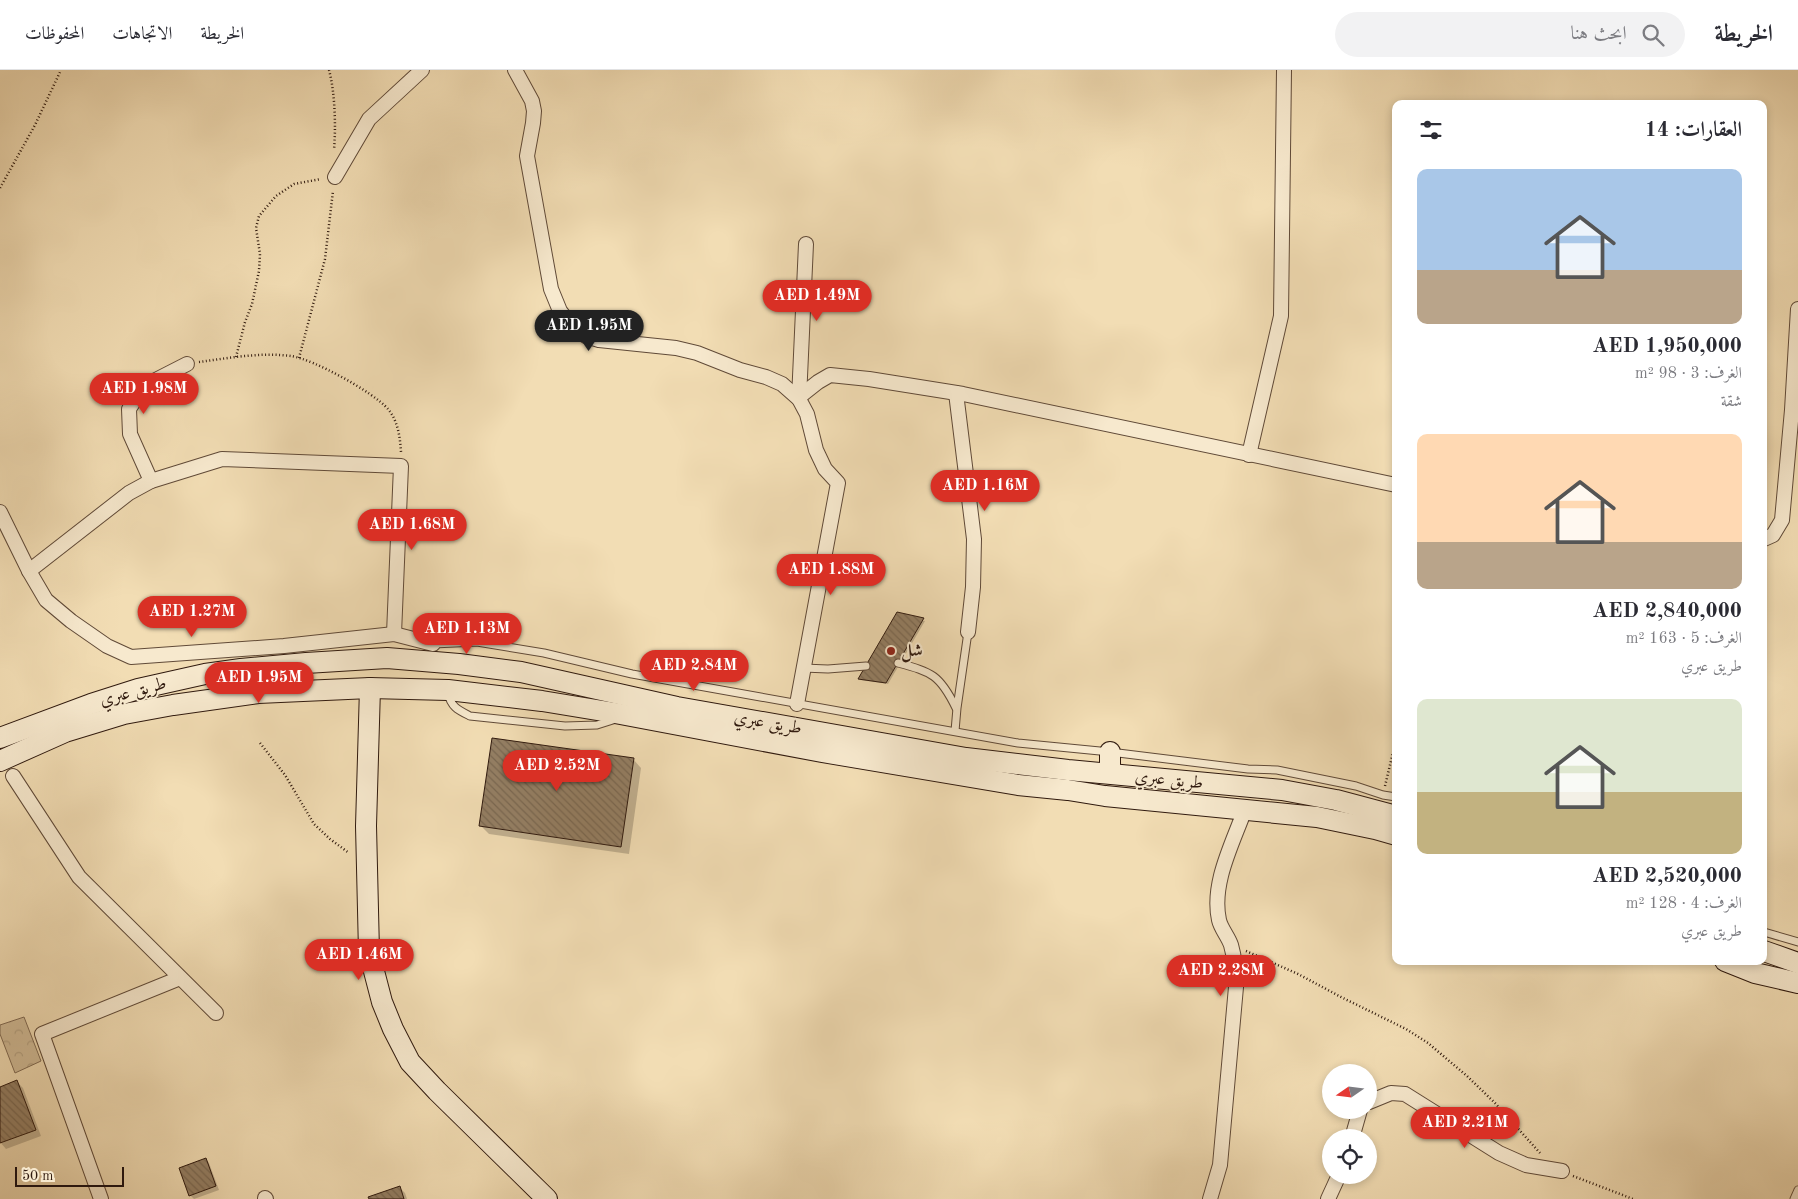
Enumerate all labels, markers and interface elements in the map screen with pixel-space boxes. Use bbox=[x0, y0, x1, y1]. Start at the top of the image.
search box bbox=[1335, 12, 1685, 57]
icon: search bbox=[1639, 21, 1667, 49]
text: الخريطة bbox=[1715, 23, 1773, 47]
text: المحفوظات bbox=[25, 25, 84, 43]
text: الاتجاهات bbox=[112, 25, 172, 43]
text: الخريطة bbox=[200, 25, 244, 43]
text: ابحث هنا bbox=[1571, 25, 1627, 44]
icon: filters bbox=[1417, 116, 1445, 144]
text: العقارات: 14 bbox=[1645, 120, 1742, 141]
icon: home bbox=[1535, 202, 1625, 292]
pin: AED 1.49M bbox=[760, 280, 874, 322]
text: AED 1.49M bbox=[774, 288, 860, 304]
pin: AED 1.95M bbox=[532, 310, 646, 352]
text: AED 1.95M bbox=[546, 318, 632, 334]
text: AED 1,950,000 bbox=[1592, 336, 1742, 357]
text: الغرف: 3 · 98 m² bbox=[1635, 366, 1742, 382]
pin: AED 1.98M bbox=[87, 372, 201, 415]
text: AED 1.98M bbox=[101, 381, 187, 397]
text: شقة bbox=[1721, 394, 1742, 410]
icon: home bbox=[1535, 467, 1625, 557]
pin: AED 1.16M bbox=[928, 470, 1042, 512]
text: AED 1.16M bbox=[942, 478, 1028, 494]
pin: AED 1.68M bbox=[355, 508, 469, 551]
text: AED 1.68M bbox=[369, 517, 455, 533]
pin: AED 1.88M bbox=[774, 554, 888, 596]
text: AED 1.88M bbox=[788, 562, 874, 578]
pin: AED 1.27M bbox=[135, 596, 249, 638]
text: AED 2,840,000 bbox=[1592, 601, 1742, 622]
text: AED 1.27M bbox=[149, 604, 235, 620]
pin: AED 1.13M bbox=[410, 612, 524, 655]
text: AED 1.13M bbox=[424, 621, 510, 637]
text: الغرف: 5 · 163 m² bbox=[1626, 631, 1742, 647]
place label: شل bbox=[901, 642, 923, 663]
marker: شل bbox=[885, 645, 897, 657]
pin: AED 2.84M bbox=[637, 650, 751, 692]
text: AED 2.84M bbox=[651, 658, 737, 674]
text: طريق عبري bbox=[1681, 659, 1742, 675]
pin: AED 1.95M bbox=[202, 662, 316, 704]
text: AED 1.95M bbox=[216, 670, 302, 686]
street label: طريق عبري bbox=[98, 674, 170, 714]
street label: طريق عبري bbox=[732, 708, 803, 743]
icon: home bbox=[1535, 732, 1625, 822]
pin: AED 2.52M bbox=[500, 750, 614, 792]
text: AED 2.52M bbox=[514, 758, 600, 774]
street label: طريق عبري bbox=[1133, 767, 1204, 798]
text: AED 2,520,000 bbox=[1592, 866, 1742, 887]
text: الغرف: 4 · 128 m² bbox=[1626, 896, 1742, 912]
text: طريق عبري bbox=[1681, 924, 1742, 940]
pin: AED 1.46M bbox=[302, 938, 416, 981]
text: AED 1.46M bbox=[316, 947, 402, 963]
pin: AED 2.28M bbox=[1164, 954, 1278, 997]
text: AED 2.28M bbox=[1178, 963, 1264, 979]
north arrow bbox=[1322, 1064, 1378, 1119]
map controls bbox=[1322, 1064, 1377, 1184]
pin: AED 2.21M bbox=[1408, 1106, 1522, 1149]
text: AED 2.21M bbox=[1422, 1115, 1508, 1131]
button: locate bbox=[1322, 1129, 1377, 1184]
scale bar bbox=[15, 1164, 124, 1187]
text: 50 m bbox=[22, 1169, 53, 1183]

